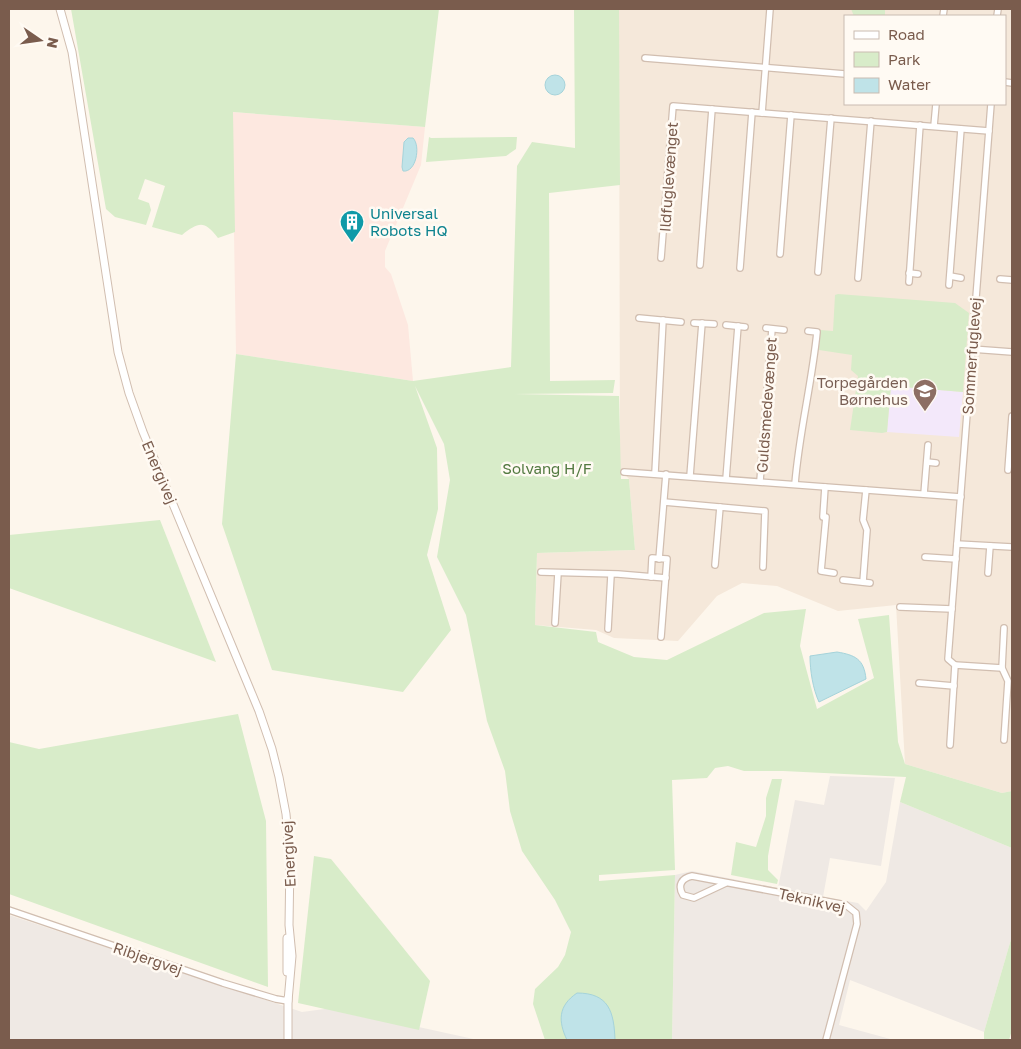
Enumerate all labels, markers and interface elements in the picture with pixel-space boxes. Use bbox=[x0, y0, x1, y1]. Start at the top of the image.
north arrow bbox=[15, 15, 65, 65]
legend bbox=[844, 15, 1006, 105]
text: Road bbox=[888, 25, 925, 43]
text: N bbox=[44, 36, 63, 50]
text: Park bbox=[888, 50, 921, 68]
text: Water bbox=[888, 75, 931, 93]
street label: Ildfuglevænget bbox=[655, 121, 681, 233]
place label: Universal Robots HQ bbox=[370, 204, 447, 239]
building icon: Universal Robots HQ bbox=[339, 209, 365, 243]
street label: Sommerfuglevej bbox=[958, 297, 984, 415]
street label: Guldsmedevænget bbox=[752, 336, 780, 474]
place label: Torpegården Børnehus bbox=[817, 373, 908, 408]
school or university icon: Torpegården Børnehus bbox=[912, 378, 938, 412]
street label: Energivej bbox=[139, 438, 181, 506]
park label: Solvang H/F bbox=[502, 459, 592, 477]
street label: Energivej bbox=[277, 820, 299, 888]
street label: Teknikvej bbox=[777, 884, 847, 916]
street label: Ribjergvej bbox=[111, 938, 185, 978]

